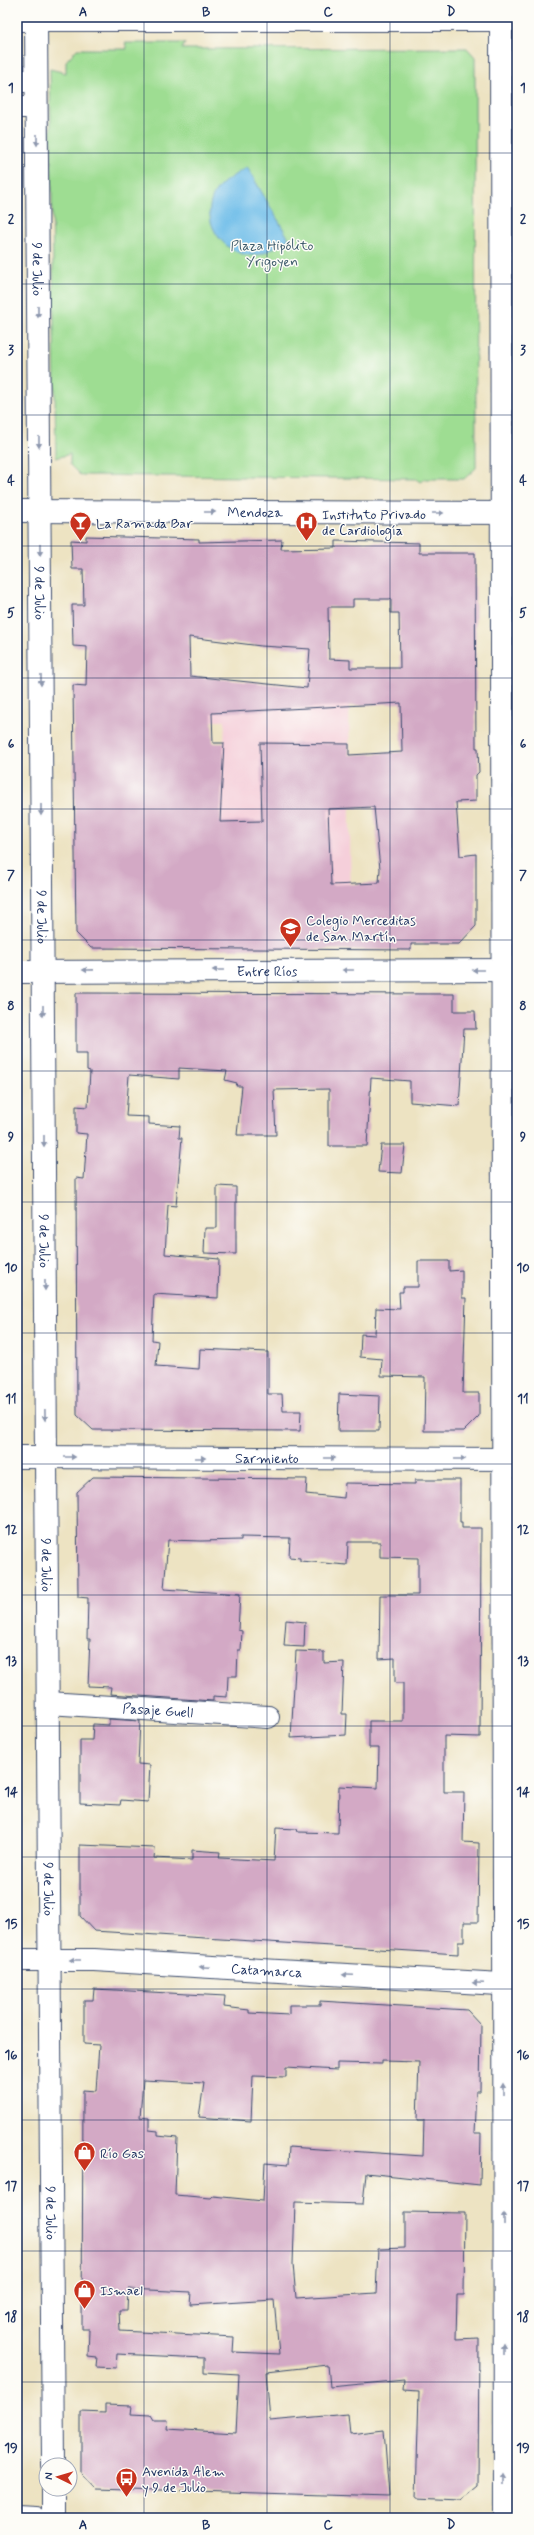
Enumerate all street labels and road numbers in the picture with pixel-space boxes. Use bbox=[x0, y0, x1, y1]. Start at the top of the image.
street label: 9 de Julio bbox=[28, 242, 46, 296]
street label: Mendoza bbox=[227, 504, 283, 522]
street label: 9 de Julio bbox=[30, 566, 48, 620]
street label: 9 de Julio bbox=[32, 890, 50, 944]
street label: Entre Ríos bbox=[237, 963, 297, 981]
street label: 9 de Julio bbox=[34, 1214, 53, 1268]
street label: Sarmiento bbox=[235, 1450, 299, 1468]
street label: 9 de Julio bbox=[37, 1538, 55, 1592]
street label: Pasaje Guell bbox=[122, 1700, 194, 1722]
street label: 9 de Julio bbox=[39, 1862, 57, 1916]
street label: Catamarca bbox=[230, 1960, 303, 1982]
street label: 9 de Julio bbox=[41, 2186, 59, 2240]

